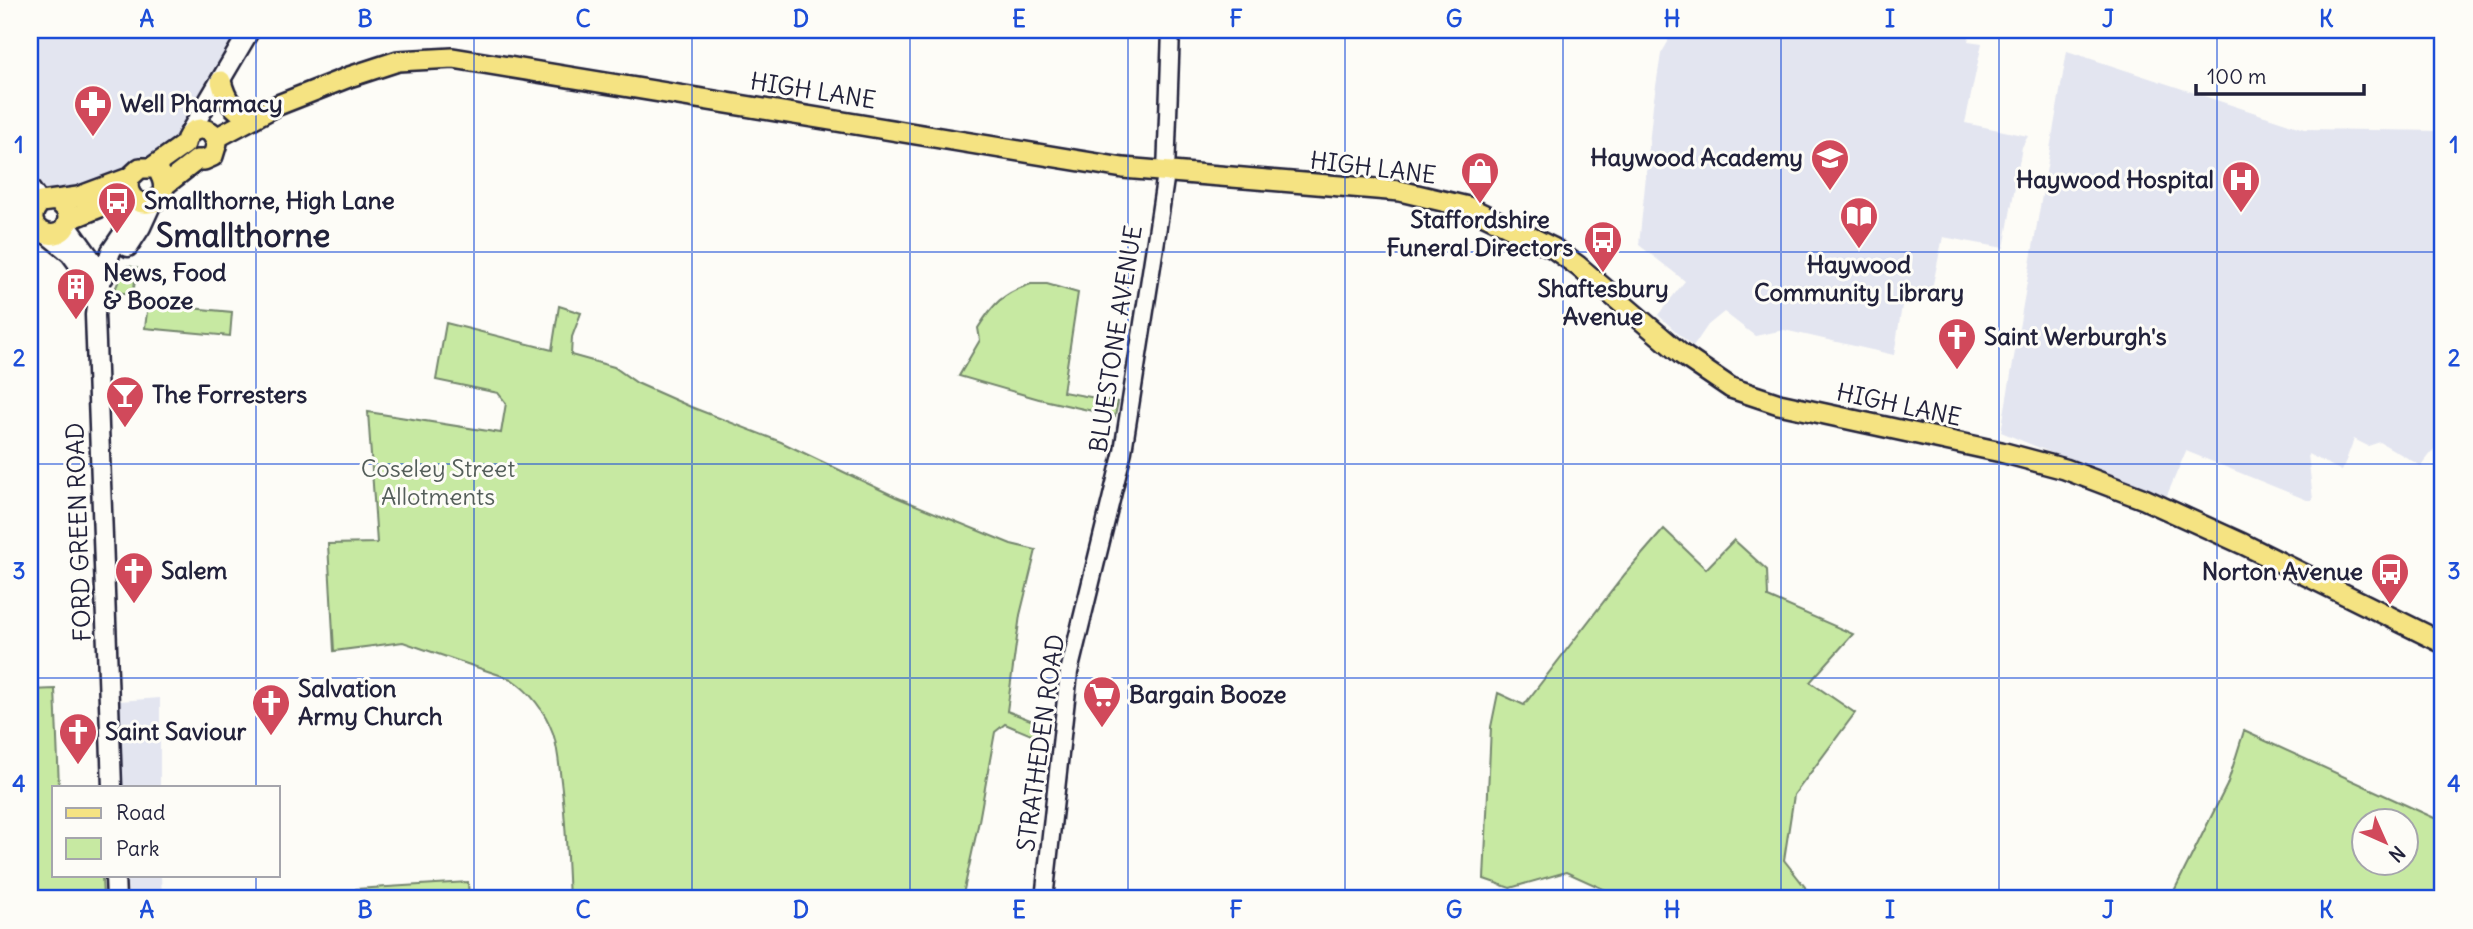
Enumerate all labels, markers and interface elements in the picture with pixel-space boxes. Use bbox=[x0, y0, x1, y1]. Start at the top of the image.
text: A bbox=[140, 4, 155, 33]
text: B bbox=[357, 4, 373, 33]
text: C bbox=[575, 4, 591, 33]
text: D bbox=[793, 4, 809, 33]
text: E bbox=[1012, 4, 1026, 33]
text: F bbox=[1229, 4, 1243, 33]
text: G bbox=[1446, 4, 1462, 33]
text: H bbox=[1664, 4, 1680, 33]
text: I bbox=[1885, 4, 1895, 33]
text: J bbox=[2102, 4, 2114, 33]
text: K bbox=[2319, 4, 2334, 33]
scale bar bbox=[2196, 52, 2364, 96]
text: 100 m bbox=[2207, 63, 2266, 90]
street label: HIGH LANE bbox=[748, 65, 878, 115]
pharmacy icon: Well Pharmacy bbox=[72, 83, 114, 138]
place label: Well Pharmacy bbox=[120, 88, 283, 118]
text: 1 bbox=[14, 130, 24, 159]
text: 1 bbox=[2449, 130, 2459, 159]
school or university icon: Haywood Academy bbox=[1809, 137, 1851, 192]
place label: Haywood Academy bbox=[1590, 142, 1803, 172]
street label: HIGH LANE bbox=[1308, 144, 1438, 190]
shop icon: Staffordshire Funeral Directors bbox=[1459, 150, 1501, 205]
hospital icon: Haywood Hospital bbox=[2220, 159, 2262, 214]
place label: Haywood Hospital bbox=[2016, 164, 2214, 194]
bus stop icon: Smallthorne, High Lane bbox=[96, 180, 138, 235]
place label: Smallthorne, High Lane bbox=[144, 185, 395, 215]
library icon: Haywood Community Library bbox=[1838, 195, 1880, 250]
place label: Staffordshire Funeral Directors bbox=[1387, 204, 1573, 262]
district label: Smallthorne bbox=[156, 215, 330, 256]
bus stop icon: Shaftesbury Avenue bbox=[1582, 219, 1624, 274]
street label: BLUESTONE AVENUE bbox=[1082, 223, 1148, 455]
place label: Haywood Community Library bbox=[1754, 249, 1964, 307]
place label: News, Food & Booze bbox=[103, 257, 226, 315]
building icon: News, Food & Booze bbox=[55, 266, 97, 321]
place label: Shaftesbury Avenue bbox=[1537, 273, 1669, 331]
church icon: Saint Werburgh's bbox=[1936, 316, 1978, 371]
place label: Saint Werburgh's bbox=[1984, 321, 2167, 351]
text: 2 bbox=[13, 343, 26, 372]
text: 2 bbox=[2448, 343, 2461, 372]
bar icon: The Forresters bbox=[104, 374, 146, 429]
street label: HIGH LANE bbox=[1834, 376, 1964, 432]
place label: The Forresters bbox=[152, 379, 307, 409]
street label: FORD GREEN ROAD bbox=[59, 422, 97, 642]
park label: Coseley Street Allotments bbox=[361, 453, 515, 511]
church icon: Salem bbox=[113, 550, 155, 605]
bus stop icon: Norton Avenue bbox=[2369, 551, 2411, 606]
place label: Salem bbox=[161, 555, 227, 585]
text: 3 bbox=[12, 556, 26, 585]
place label: Norton Avenue bbox=[2202, 556, 2363, 586]
text: 3 bbox=[2447, 556, 2461, 585]
street label: STRATHEDEN ROAD bbox=[1010, 632, 1070, 853]
place label: Salvation Army Church bbox=[298, 673, 443, 731]
supermarket icon: Bargain Booze bbox=[1081, 674, 1123, 729]
place label: Bargain Booze bbox=[1129, 679, 1287, 709]
church icon: Salvation Army Church bbox=[250, 682, 292, 737]
church icon: Saint Saviour bbox=[57, 711, 99, 766]
place label: Saint Saviour bbox=[105, 716, 246, 746]
text: 4 bbox=[12, 769, 26, 798]
text: 4 bbox=[2447, 769, 2461, 798]
legend bbox=[52, 786, 280, 876]
text: Road bbox=[116, 799, 165, 826]
north arrow bbox=[2350, 806, 2420, 876]
text: Park bbox=[116, 835, 159, 862]
text: N bbox=[2384, 841, 2410, 867]
text: A bbox=[140, 895, 155, 924]
text: B bbox=[357, 895, 373, 924]
text: C bbox=[575, 895, 591, 924]
text: D bbox=[793, 895, 809, 924]
text: E bbox=[1012, 895, 1026, 924]
text: F bbox=[1229, 895, 1243, 924]
text: G bbox=[1446, 895, 1462, 924]
text: H bbox=[1664, 895, 1680, 924]
text: I bbox=[1885, 895, 1895, 924]
text: J bbox=[2102, 895, 2114, 924]
text: K bbox=[2319, 895, 2334, 924]

